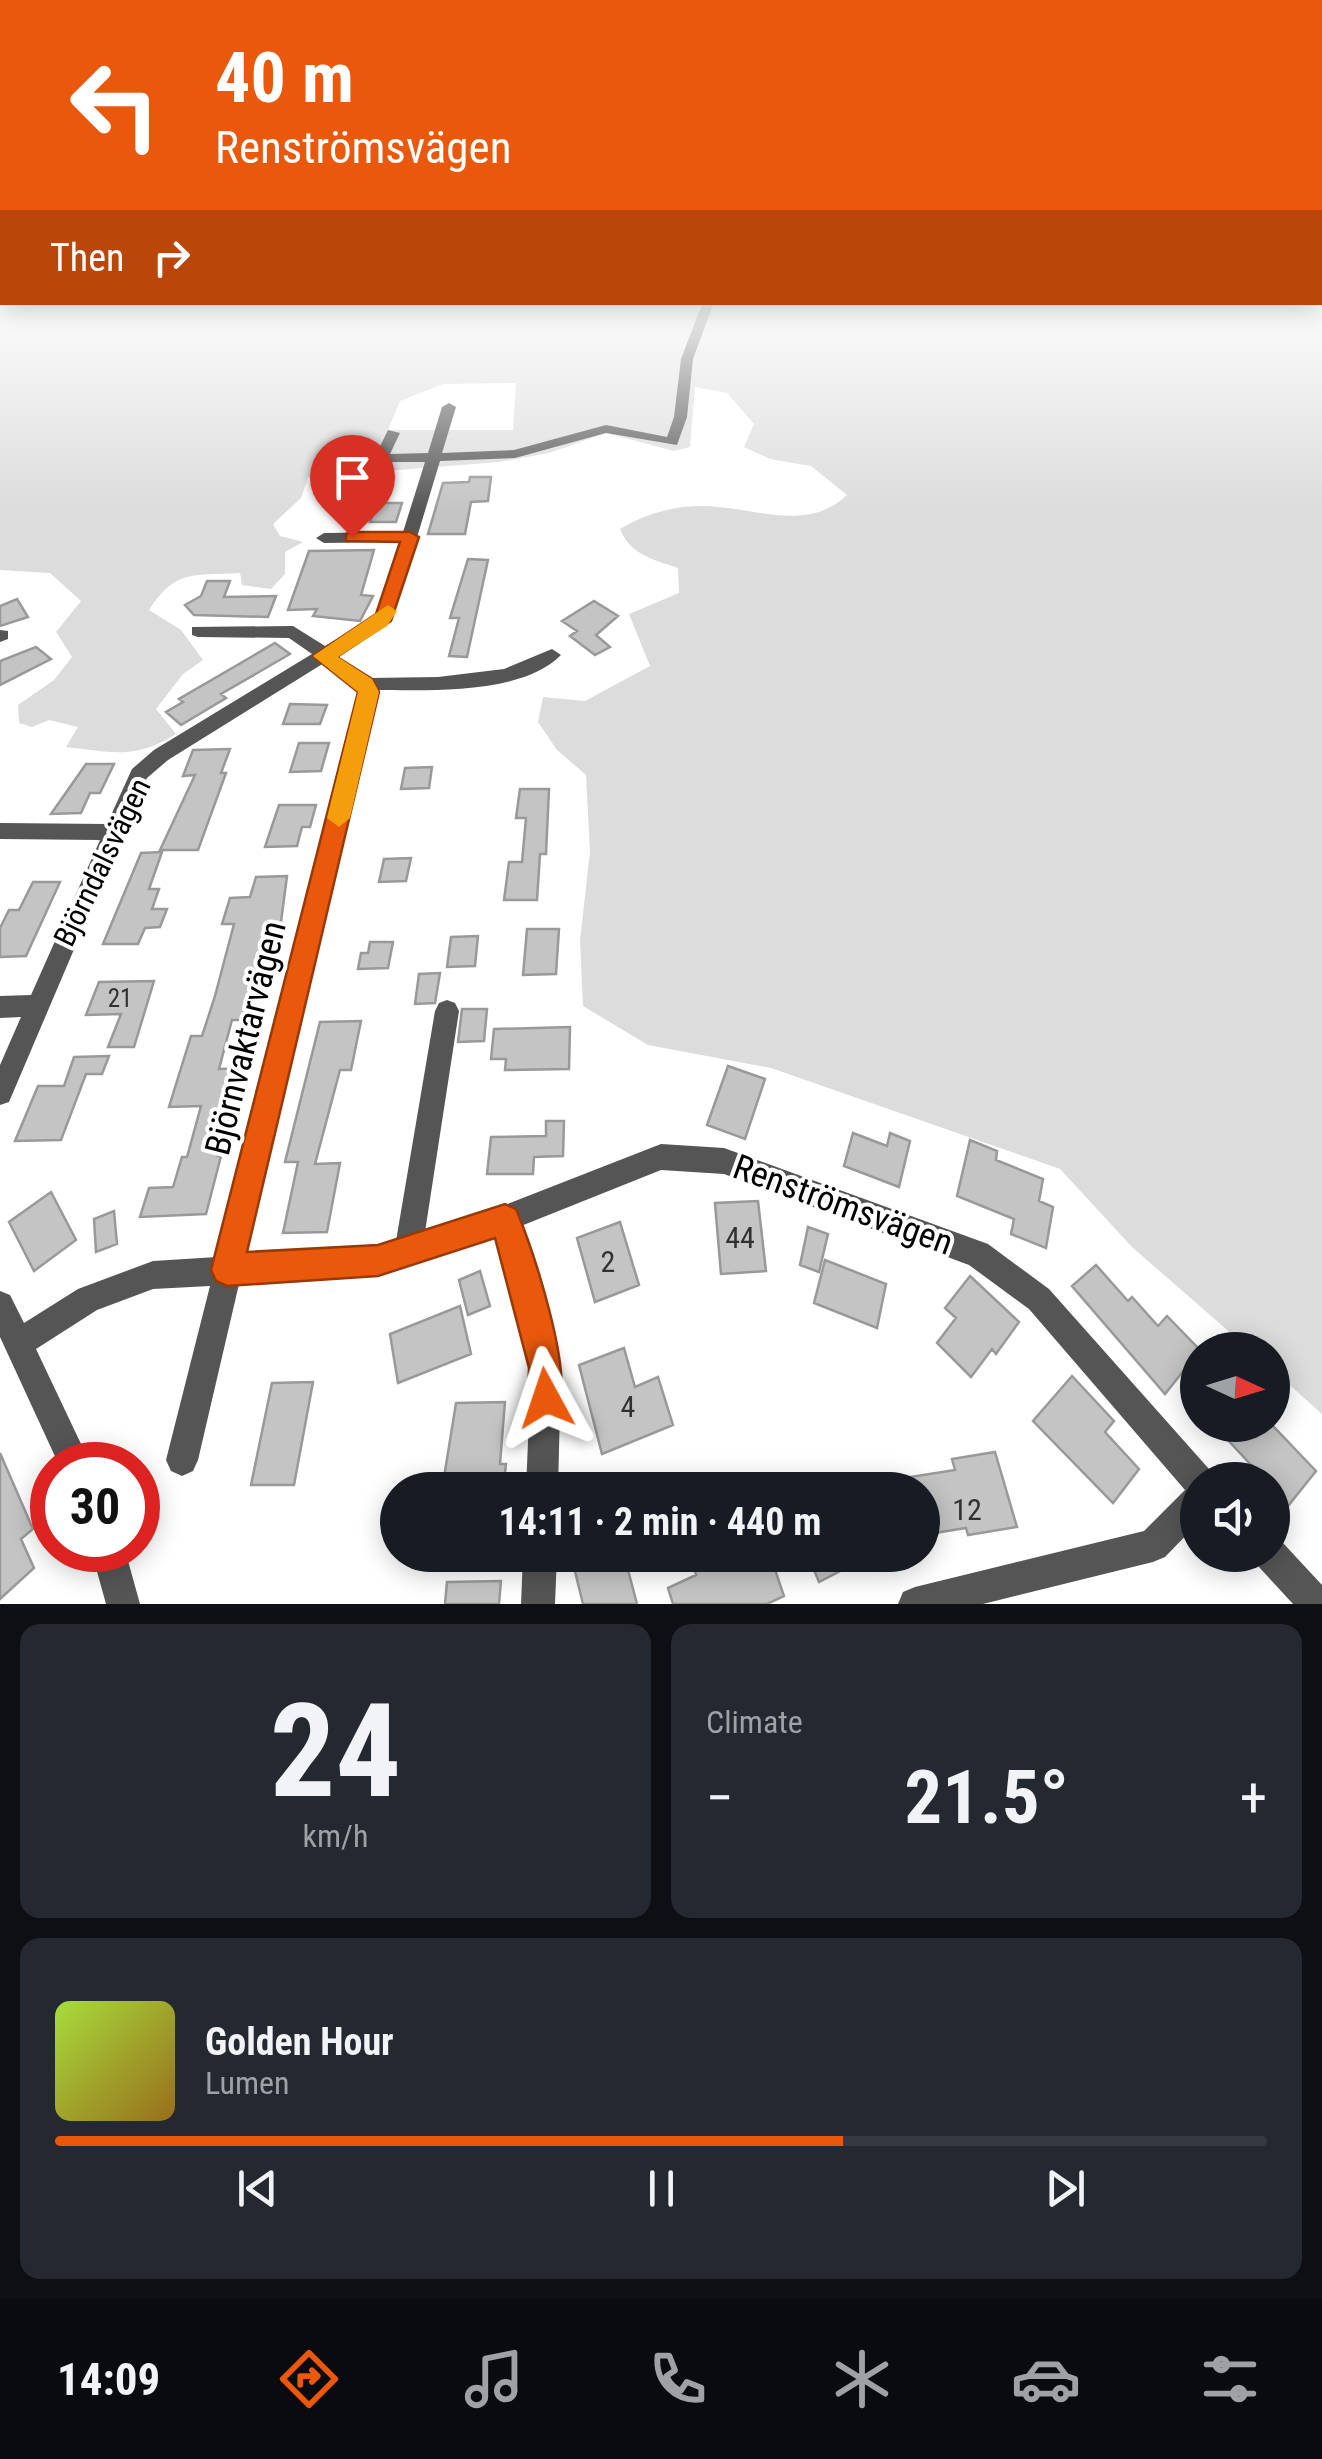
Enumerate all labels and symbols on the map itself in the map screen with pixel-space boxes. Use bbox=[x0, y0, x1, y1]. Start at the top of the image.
pin bbox=[310, 435, 395, 538]
street label: Björndalsvägen bbox=[46, 773, 158, 951]
street label: Björnvaktarvägen bbox=[197, 917, 295, 1159]
house number: 21 bbox=[108, 984, 132, 1013]
street label: Renströmsvägen bbox=[728, 1146, 958, 1264]
house number: 44 bbox=[725, 1220, 755, 1255]
house number: 2 bbox=[601, 1244, 615, 1279]
north arrow bbox=[1180, 1332, 1290, 1442]
position arrow bbox=[494, 1346, 598, 1450]
house number: 4 bbox=[621, 1389, 635, 1424]
speed limit sign: 30 bbox=[30, 1442, 160, 1572]
house number: 12 bbox=[952, 1492, 982, 1527]

